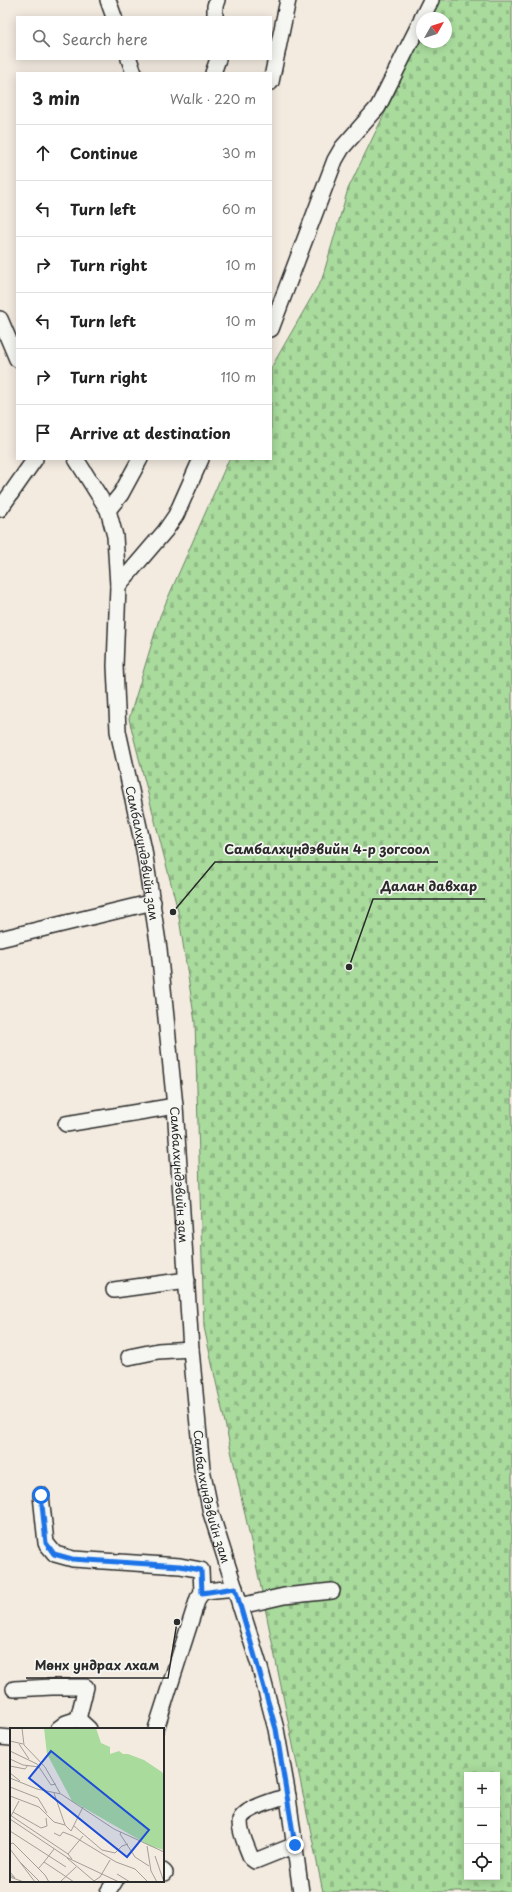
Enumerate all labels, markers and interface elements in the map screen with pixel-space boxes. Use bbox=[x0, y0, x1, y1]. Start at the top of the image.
north arrow bbox=[416, 12, 452, 48]
search box bbox=[16, 16, 272, 60]
icon: search bbox=[30, 27, 52, 49]
text: Search here bbox=[62, 27, 148, 50]
text: 3 min bbox=[32, 85, 80, 111]
text: Walk · 220 m bbox=[170, 89, 256, 108]
text: Continue bbox=[70, 141, 138, 164]
icon: ahead bbox=[32, 142, 54, 164]
text: 30 m bbox=[222, 143, 256, 162]
text: Turn left bbox=[70, 197, 136, 220]
icon: left bbox=[32, 198, 54, 220]
text: 60 m bbox=[222, 199, 256, 218]
text: Turn right bbox=[70, 253, 147, 276]
icon: right bbox=[32, 254, 54, 276]
text: 10 m bbox=[226, 255, 256, 274]
text: Turn left bbox=[70, 309, 136, 332]
icon: left bbox=[32, 310, 54, 332]
text: 10 m bbox=[226, 311, 256, 330]
text: Turn right bbox=[70, 365, 147, 388]
icon: right bbox=[32, 366, 54, 388]
text: 110 m bbox=[221, 367, 256, 386]
text: Arrive at destination bbox=[70, 421, 231, 444]
icon: arrive bbox=[32, 422, 54, 444]
street label: Самбалхүндэвийн зам bbox=[121, 784, 164, 922]
callout: Самбалхүндэвийн 4-р зогсоол bbox=[215, 837, 438, 862]
text: Самбалхүндэвийн 4-р зогсоол bbox=[224, 839, 430, 858]
callout: Далан давхар bbox=[373, 874, 485, 899]
text: Далан давхар bbox=[380, 876, 477, 895]
street label: Самбалхүндэвийн зам bbox=[166, 1106, 193, 1244]
street label: Самбалхүндэвийн зам bbox=[189, 1429, 235, 1566]
route start bbox=[32, 1486, 50, 1504]
callout: Мөнх ундрах лхам bbox=[26, 1653, 168, 1678]
text: Мөнх ундрах лхам bbox=[35, 1655, 159, 1674]
inset map bbox=[10, 1728, 164, 1882]
map controls bbox=[464, 1772, 500, 1880]
button: + bbox=[464, 1772, 500, 1808]
button: − bbox=[464, 1808, 500, 1844]
route end bbox=[286, 1836, 304, 1854]
button: locate bbox=[464, 1844, 500, 1880]

